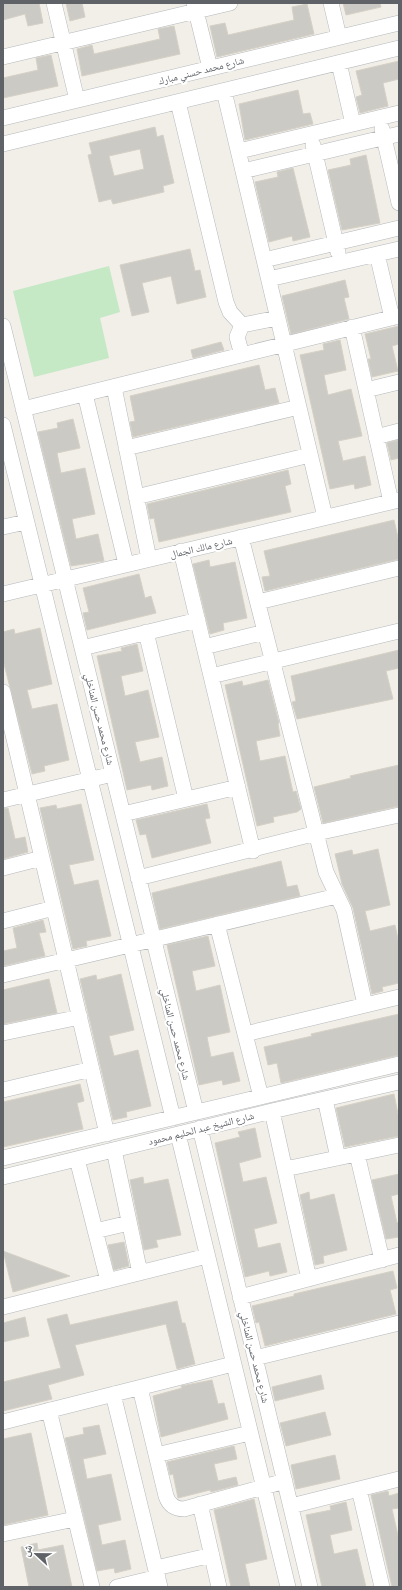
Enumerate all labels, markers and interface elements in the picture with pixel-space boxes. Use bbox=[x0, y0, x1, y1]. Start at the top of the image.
street label: شارع محمد حسني مبارك bbox=[157, 54, 246, 89]
street label: شارع مالك الجمال bbox=[169, 535, 234, 561]
street label: شارع محمد حسن المناخلي bbox=[80, 672, 116, 767]
street label: شارع محمد حسن المناخلي bbox=[156, 987, 192, 1082]
street label: شارع الشيخ عبد الحليم محمود bbox=[147, 1110, 256, 1149]
street label: شارع محمد حسن المناخلي bbox=[235, 1310, 271, 1405]
north arrow bbox=[16, 1534, 56, 1574]
text: ش bbox=[19, 1542, 36, 1559]

